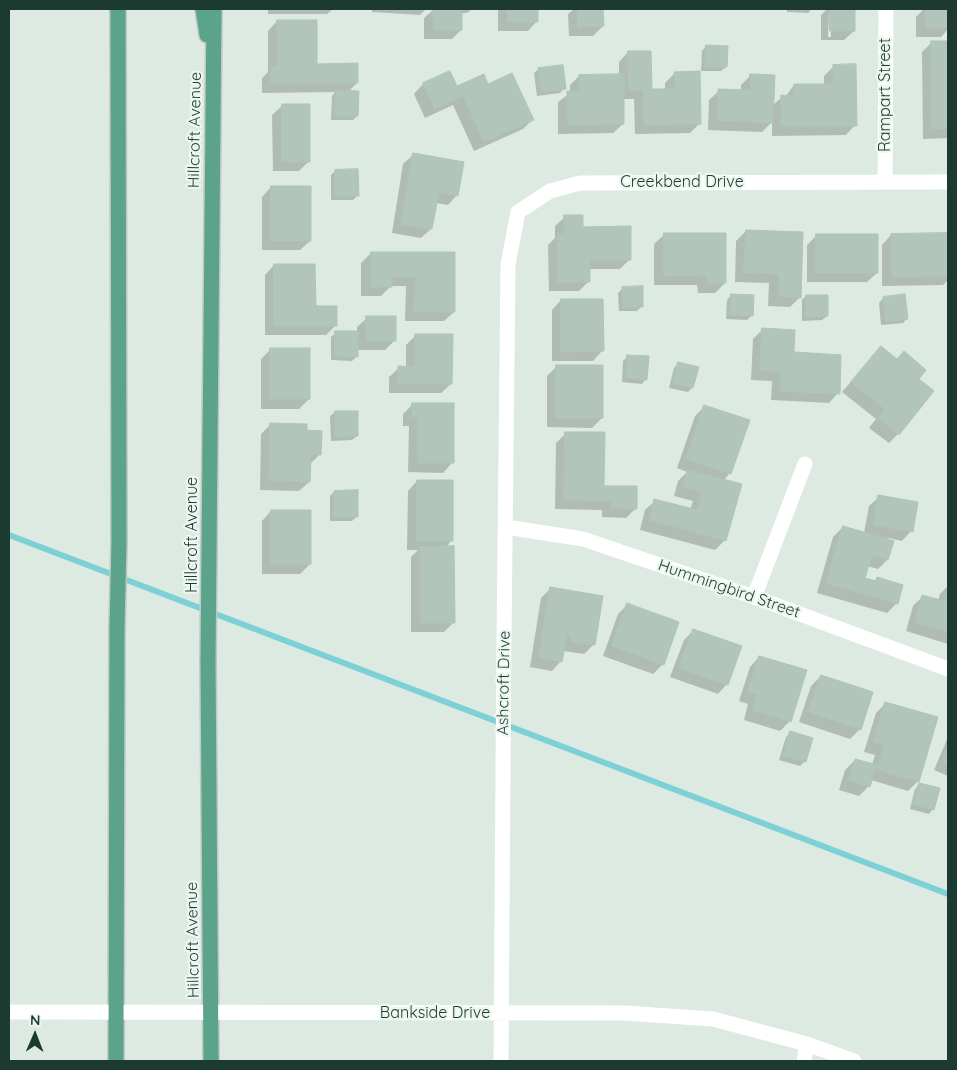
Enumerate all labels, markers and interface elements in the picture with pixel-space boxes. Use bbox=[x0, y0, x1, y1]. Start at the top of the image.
street label: Rampart Street bbox=[875, 38, 895, 152]
street label: Hillcroft Avenue bbox=[184, 72, 206, 188]
street label: Creekbend Drive bbox=[620, 172, 744, 192]
street label: Hillcroft Avenue bbox=[182, 477, 202, 593]
street label: Hummingbird Street bbox=[655, 556, 803, 622]
street label: Ashcroft Drive bbox=[493, 630, 515, 736]
street label: Hillcroft Avenue bbox=[182, 882, 204, 998]
street label: Bankside Drive bbox=[380, 1003, 490, 1023]
north arrow bbox=[10, 1010, 60, 1060]
text: N bbox=[30, 1011, 41, 1029]

